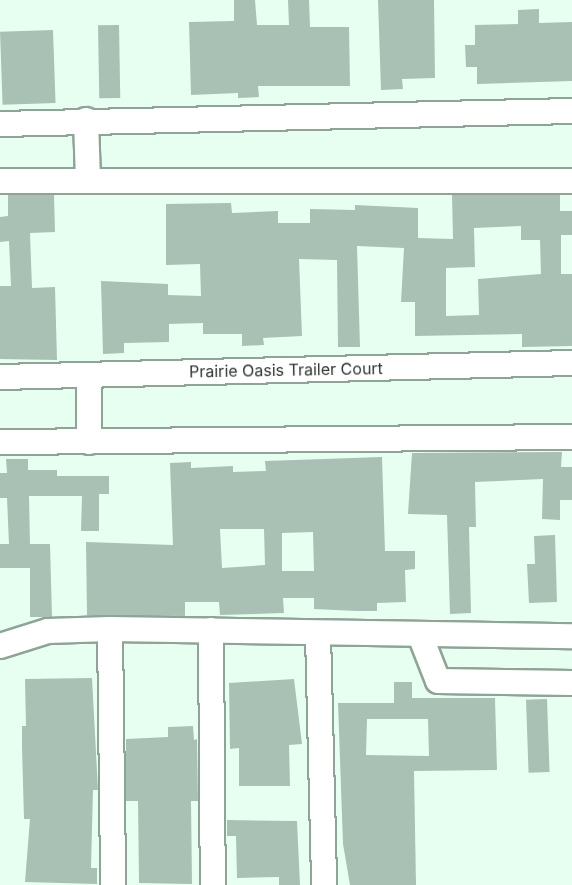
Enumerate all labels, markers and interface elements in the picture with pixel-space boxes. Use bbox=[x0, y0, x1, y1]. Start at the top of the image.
street label: Prairie Oasis Trailer Court bbox=[189, 359, 383, 381]

